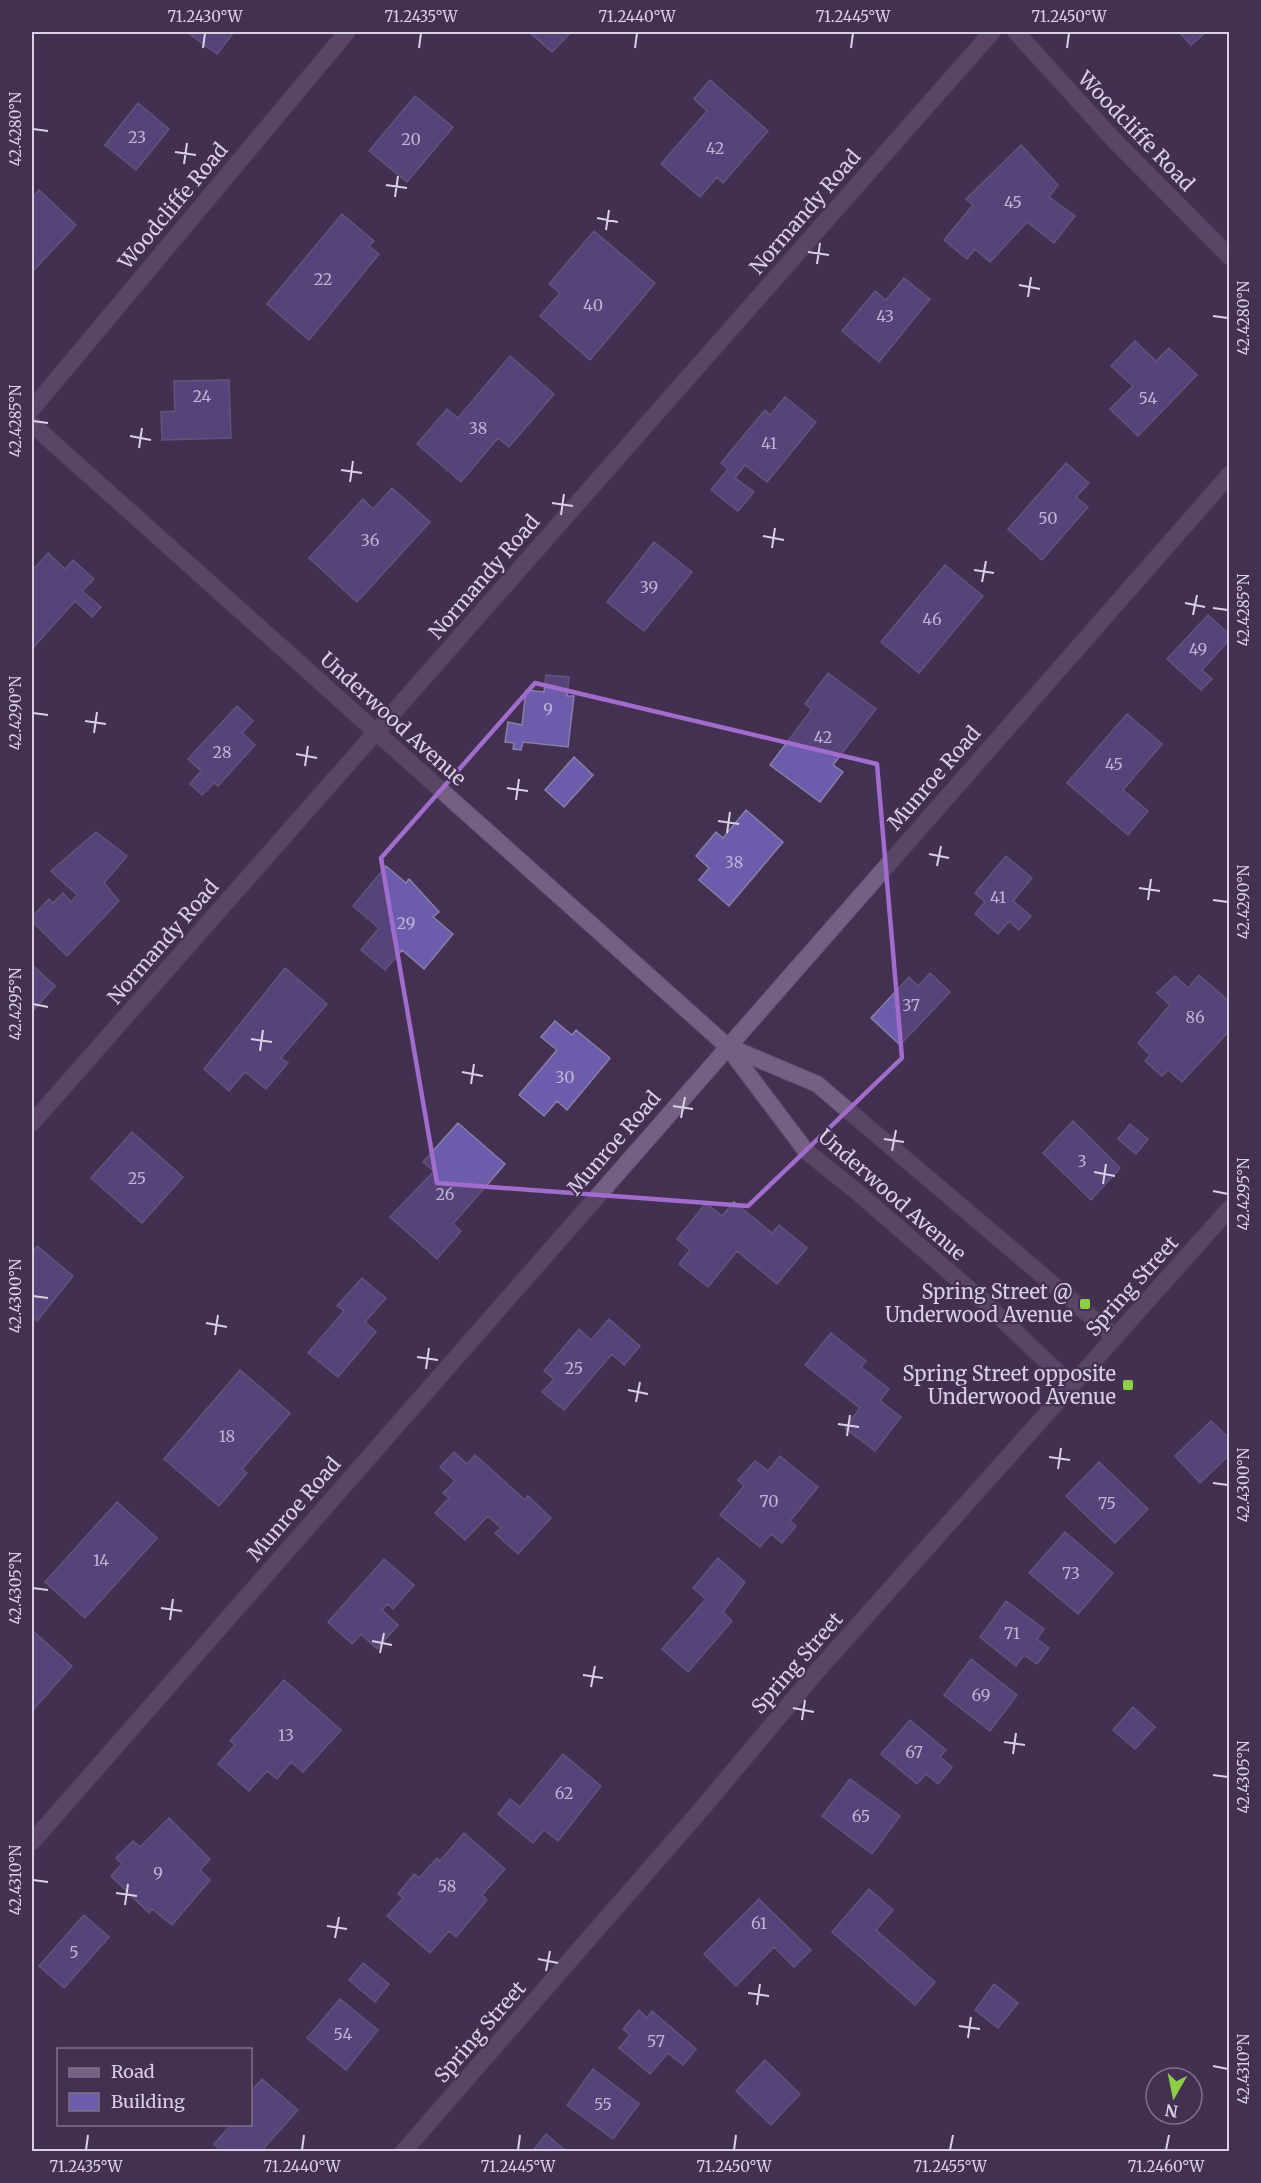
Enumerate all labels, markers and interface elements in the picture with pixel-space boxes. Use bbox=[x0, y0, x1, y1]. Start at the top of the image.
text: 71.2430°W bbox=[168, 7, 243, 26]
text: 71.2435°W bbox=[385, 7, 459, 26]
text: 71.2440°W bbox=[599, 7, 676, 26]
text: 71.2445°W bbox=[816, 7, 891, 26]
text: 71.2450°W bbox=[1032, 7, 1108, 26]
street label: Woodcliffe Road bbox=[1072, 65, 1200, 196]
text: 42.4280°N bbox=[6, 91, 25, 166]
house number: 23 bbox=[128, 127, 146, 147]
house number: 20 bbox=[401, 129, 421, 149]
street label: Woodcliffe Road bbox=[112, 137, 233, 275]
house number: 42 bbox=[706, 138, 724, 158]
street label: Normandy Road bbox=[744, 144, 865, 279]
house number: 45 bbox=[1004, 192, 1022, 212]
house number: 22 bbox=[314, 269, 332, 289]
text: 42.4280°N bbox=[1234, 280, 1253, 355]
house number: 40 bbox=[583, 295, 603, 315]
house number: 43 bbox=[876, 306, 894, 326]
text: 42.4285°N bbox=[6, 384, 25, 457]
house number: 24 bbox=[193, 386, 212, 406]
house number: 54 bbox=[1139, 388, 1158, 408]
house number: 38 bbox=[469, 418, 487, 438]
house number: 41 bbox=[761, 433, 777, 453]
house number: 50 bbox=[1038, 508, 1058, 528]
street label: Normandy Road bbox=[423, 509, 544, 644]
house number: 36 bbox=[361, 530, 380, 550]
text: 42.4285°N bbox=[1234, 573, 1253, 646]
house number: 39 bbox=[640, 577, 658, 597]
house number: 46 bbox=[922, 609, 942, 629]
house number: 49 bbox=[1189, 639, 1207, 659]
street label: Underwood Avenue bbox=[315, 646, 472, 791]
text: 42.4290°N bbox=[6, 675, 25, 750]
house number: 9 bbox=[543, 699, 553, 719]
street label: Munroe Road bbox=[882, 721, 986, 835]
house number: 42 bbox=[814, 727, 832, 747]
house number: 28 bbox=[213, 742, 231, 762]
house number: 45 bbox=[1105, 754, 1123, 774]
house number: 38 bbox=[725, 852, 743, 872]
text: 42.4290°N bbox=[1234, 864, 1253, 939]
street label: Normandy Road bbox=[102, 874, 223, 1009]
house number: 41 bbox=[990, 887, 1006, 907]
house number: 29 bbox=[397, 913, 415, 933]
text: 42.4295°N bbox=[6, 967, 25, 1040]
house number: 37 bbox=[902, 995, 920, 1015]
house number: 86 bbox=[1185, 1007, 1205, 1027]
house number: 30 bbox=[555, 1067, 575, 1087]
street label: Munroe Road bbox=[562, 1086, 666, 1200]
street label: Underwood Avenue bbox=[813, 1124, 971, 1266]
house number: 3 bbox=[1077, 1151, 1087, 1171]
text: 42.4295°N bbox=[1234, 1157, 1253, 1230]
house number: 25 bbox=[128, 1168, 146, 1188]
house number: 26 bbox=[436, 1184, 455, 1204]
street label: Spring Street bbox=[1080, 1230, 1183, 1341]
text: 42.4300°N bbox=[6, 1258, 25, 1333]
place label: Spring Street @ Underwood Avenue bbox=[885, 1279, 1073, 1327]
marker: Spring Street @ Underwood Avenue bbox=[1078, 1297, 1092, 1311]
house number: 25 bbox=[565, 1358, 583, 1378]
place label: Spring Street opposite Underwood Avenue bbox=[903, 1361, 1116, 1409]
marker: Spring Street opposite Underwood Avenue bbox=[1121, 1378, 1135, 1392]
house number: 18 bbox=[219, 1426, 235, 1446]
text: 42.4300°N bbox=[1234, 1447, 1253, 1522]
street label: Munroe Road bbox=[242, 1452, 346, 1566]
house number: 70 bbox=[760, 1491, 779, 1511]
house number: 75 bbox=[1098, 1493, 1116, 1513]
house number: 14 bbox=[93, 1550, 109, 1570]
text: 42.4305°N bbox=[6, 1551, 25, 1624]
house number: 73 bbox=[1062, 1563, 1080, 1583]
street label: Spring Street bbox=[746, 1607, 848, 1719]
house number: 71 bbox=[1004, 1623, 1020, 1643]
house number: 69 bbox=[972, 1685, 990, 1705]
house number: 13 bbox=[278, 1725, 294, 1745]
text: 42.4305°N bbox=[1234, 1740, 1253, 1813]
house number: 67 bbox=[905, 1742, 923, 1762]
house number: 62 bbox=[555, 1783, 573, 1803]
house number: 65 bbox=[852, 1806, 870, 1826]
text: 42.4310°N bbox=[6, 1844, 25, 1915]
house number: 9 bbox=[153, 1863, 163, 1883]
house number: 58 bbox=[438, 1876, 456, 1896]
house number: 61 bbox=[751, 1913, 767, 1933]
house number: 5 bbox=[69, 1942, 79, 1962]
street label: Spring Street bbox=[429, 1976, 531, 2088]
house number: 54 bbox=[334, 2024, 353, 2044]
house number: 57 bbox=[647, 2031, 665, 2051]
text: 42.4310°N bbox=[1234, 2033, 1253, 2104]
legend bbox=[57, 2048, 252, 2126]
text: Road bbox=[111, 2060, 155, 2083]
north arrow bbox=[1144, 2066, 1204, 2126]
text: Building bbox=[111, 2090, 185, 2113]
house number: 55 bbox=[594, 2094, 612, 2114]
text: N bbox=[1163, 2100, 1179, 2122]
text: 71.2435°W bbox=[50, 2157, 124, 2176]
text: 71.2440°W bbox=[264, 2157, 341, 2176]
text: 71.2445°W bbox=[481, 2157, 556, 2176]
text: 71.2450°W bbox=[697, 2157, 773, 2176]
text: 71.2455°W bbox=[913, 2157, 988, 2176]
text: 71.2460°W bbox=[1128, 2157, 1205, 2176]

